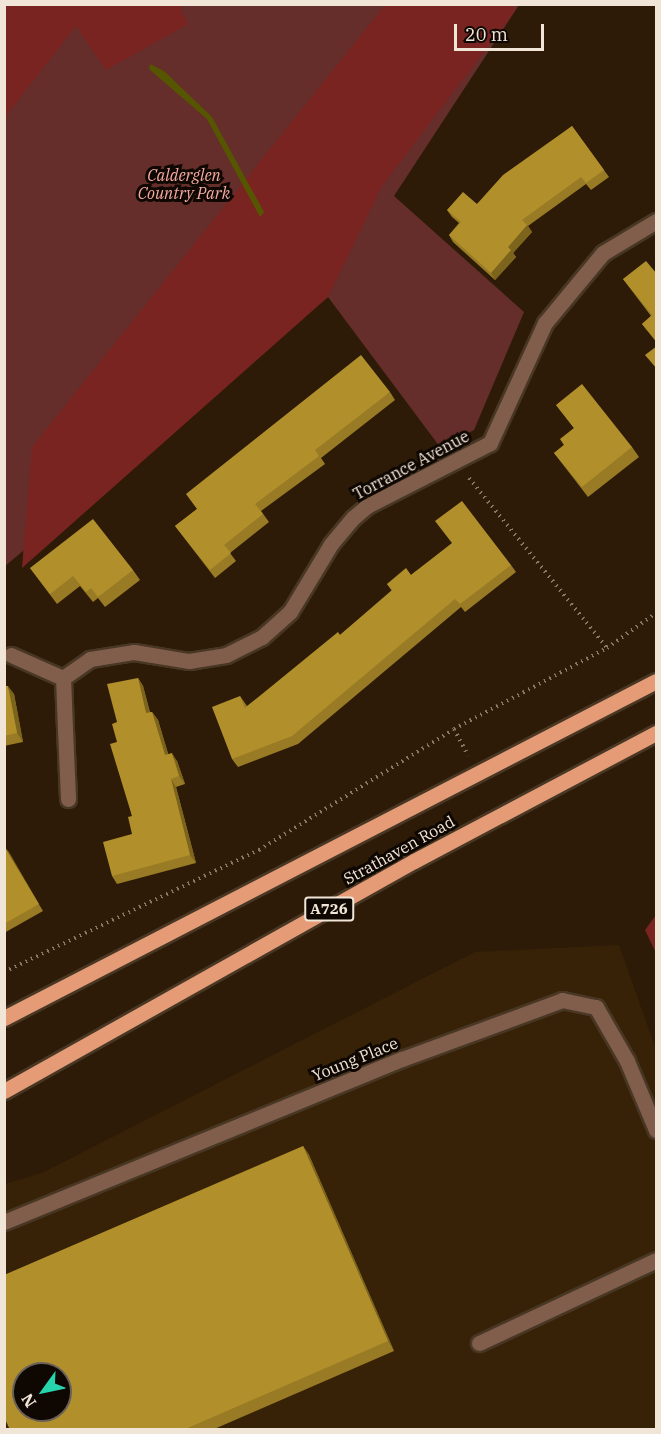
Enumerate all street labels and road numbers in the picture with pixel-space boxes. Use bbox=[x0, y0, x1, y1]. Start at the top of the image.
street label: Torrance Avenue bbox=[350, 426, 472, 504]
street label: Strathaven Road bbox=[340, 812, 458, 888]
road number: A726 bbox=[304, 897, 354, 921]
street label: Young Place bbox=[309, 1033, 401, 1085]

